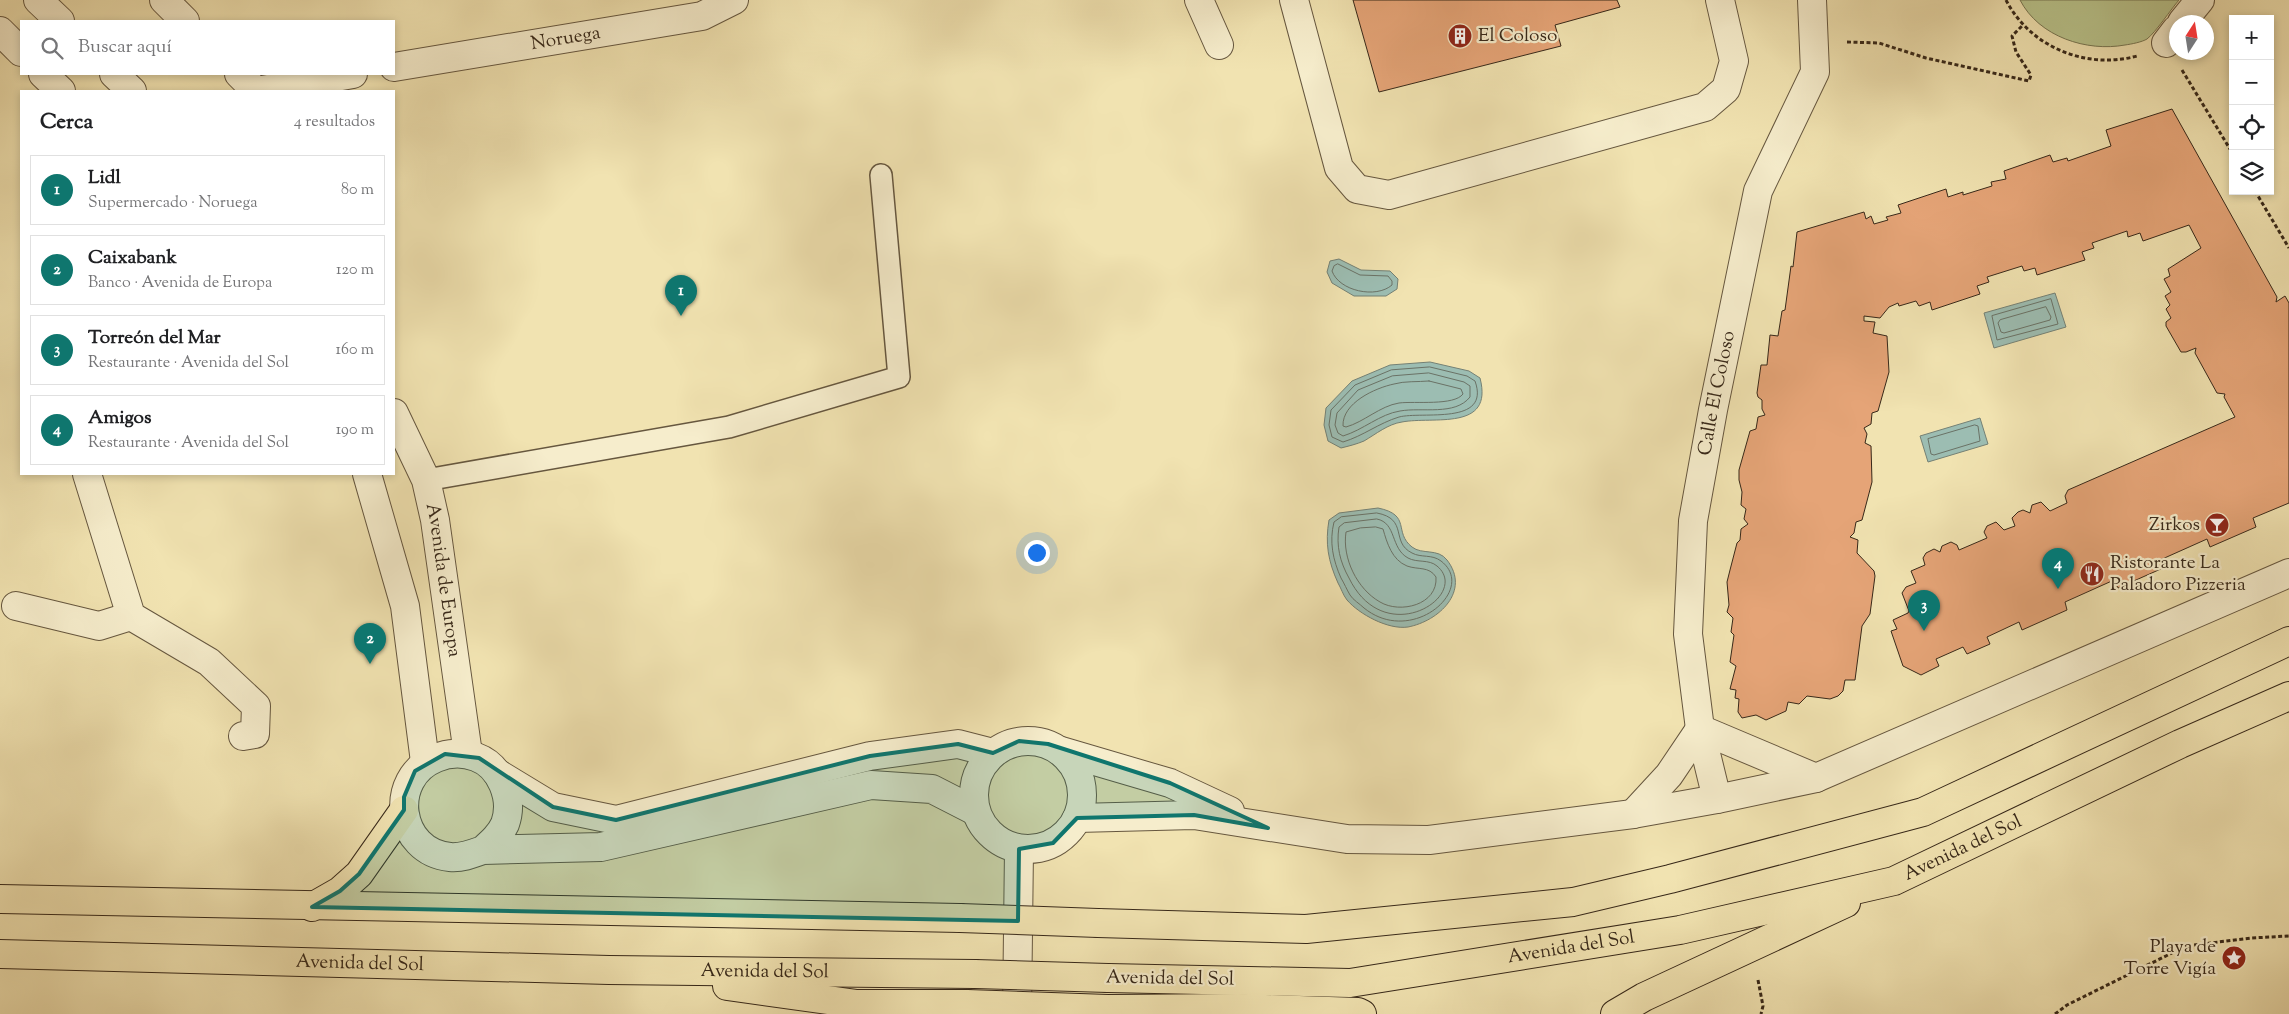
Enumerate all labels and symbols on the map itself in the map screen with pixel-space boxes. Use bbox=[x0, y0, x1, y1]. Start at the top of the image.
north arrow bbox=[2169, 15, 2214, 60]
street label: Noruega bbox=[529, 19, 603, 58]
building icon: El Coloso bbox=[1447, 23, 1473, 49]
place label: El Coloso bbox=[1478, 23, 1557, 50]
pin: 1 bbox=[665, 275, 697, 316]
street label: Calle El Coloso bbox=[1692, 328, 1742, 458]
street label: Avenida de Europa bbox=[418, 501, 468, 659]
place label: Zirkos bbox=[2149, 512, 2200, 539]
bar icon: Zirkos bbox=[2204, 512, 2230, 538]
your location bbox=[1024, 540, 1050, 566]
pin: 4 bbox=[2042, 548, 2074, 589]
place label: Ristorante La Paladoro Pizzeria bbox=[2110, 550, 2246, 599]
restaurant icon: Ristorante La Paladoro Pizzeria bbox=[2079, 561, 2105, 587]
pin: 3 bbox=[1908, 590, 1940, 631]
pin: 2 bbox=[354, 623, 386, 664]
street label: Avenida del Sol bbox=[1899, 808, 2026, 888]
street label: Avenida del Sol bbox=[1506, 924, 1637, 971]
place label: Playa de Torre Vigía bbox=[2124, 934, 2216, 983]
place icon: Playa de Torre Vigía bbox=[2221, 945, 2247, 971]
street label: Avenida del Sol bbox=[295, 948, 424, 979]
street label: Avenida del Sol bbox=[700, 958, 829, 986]
street label: Avenida del Sol bbox=[1106, 964, 1234, 994]

